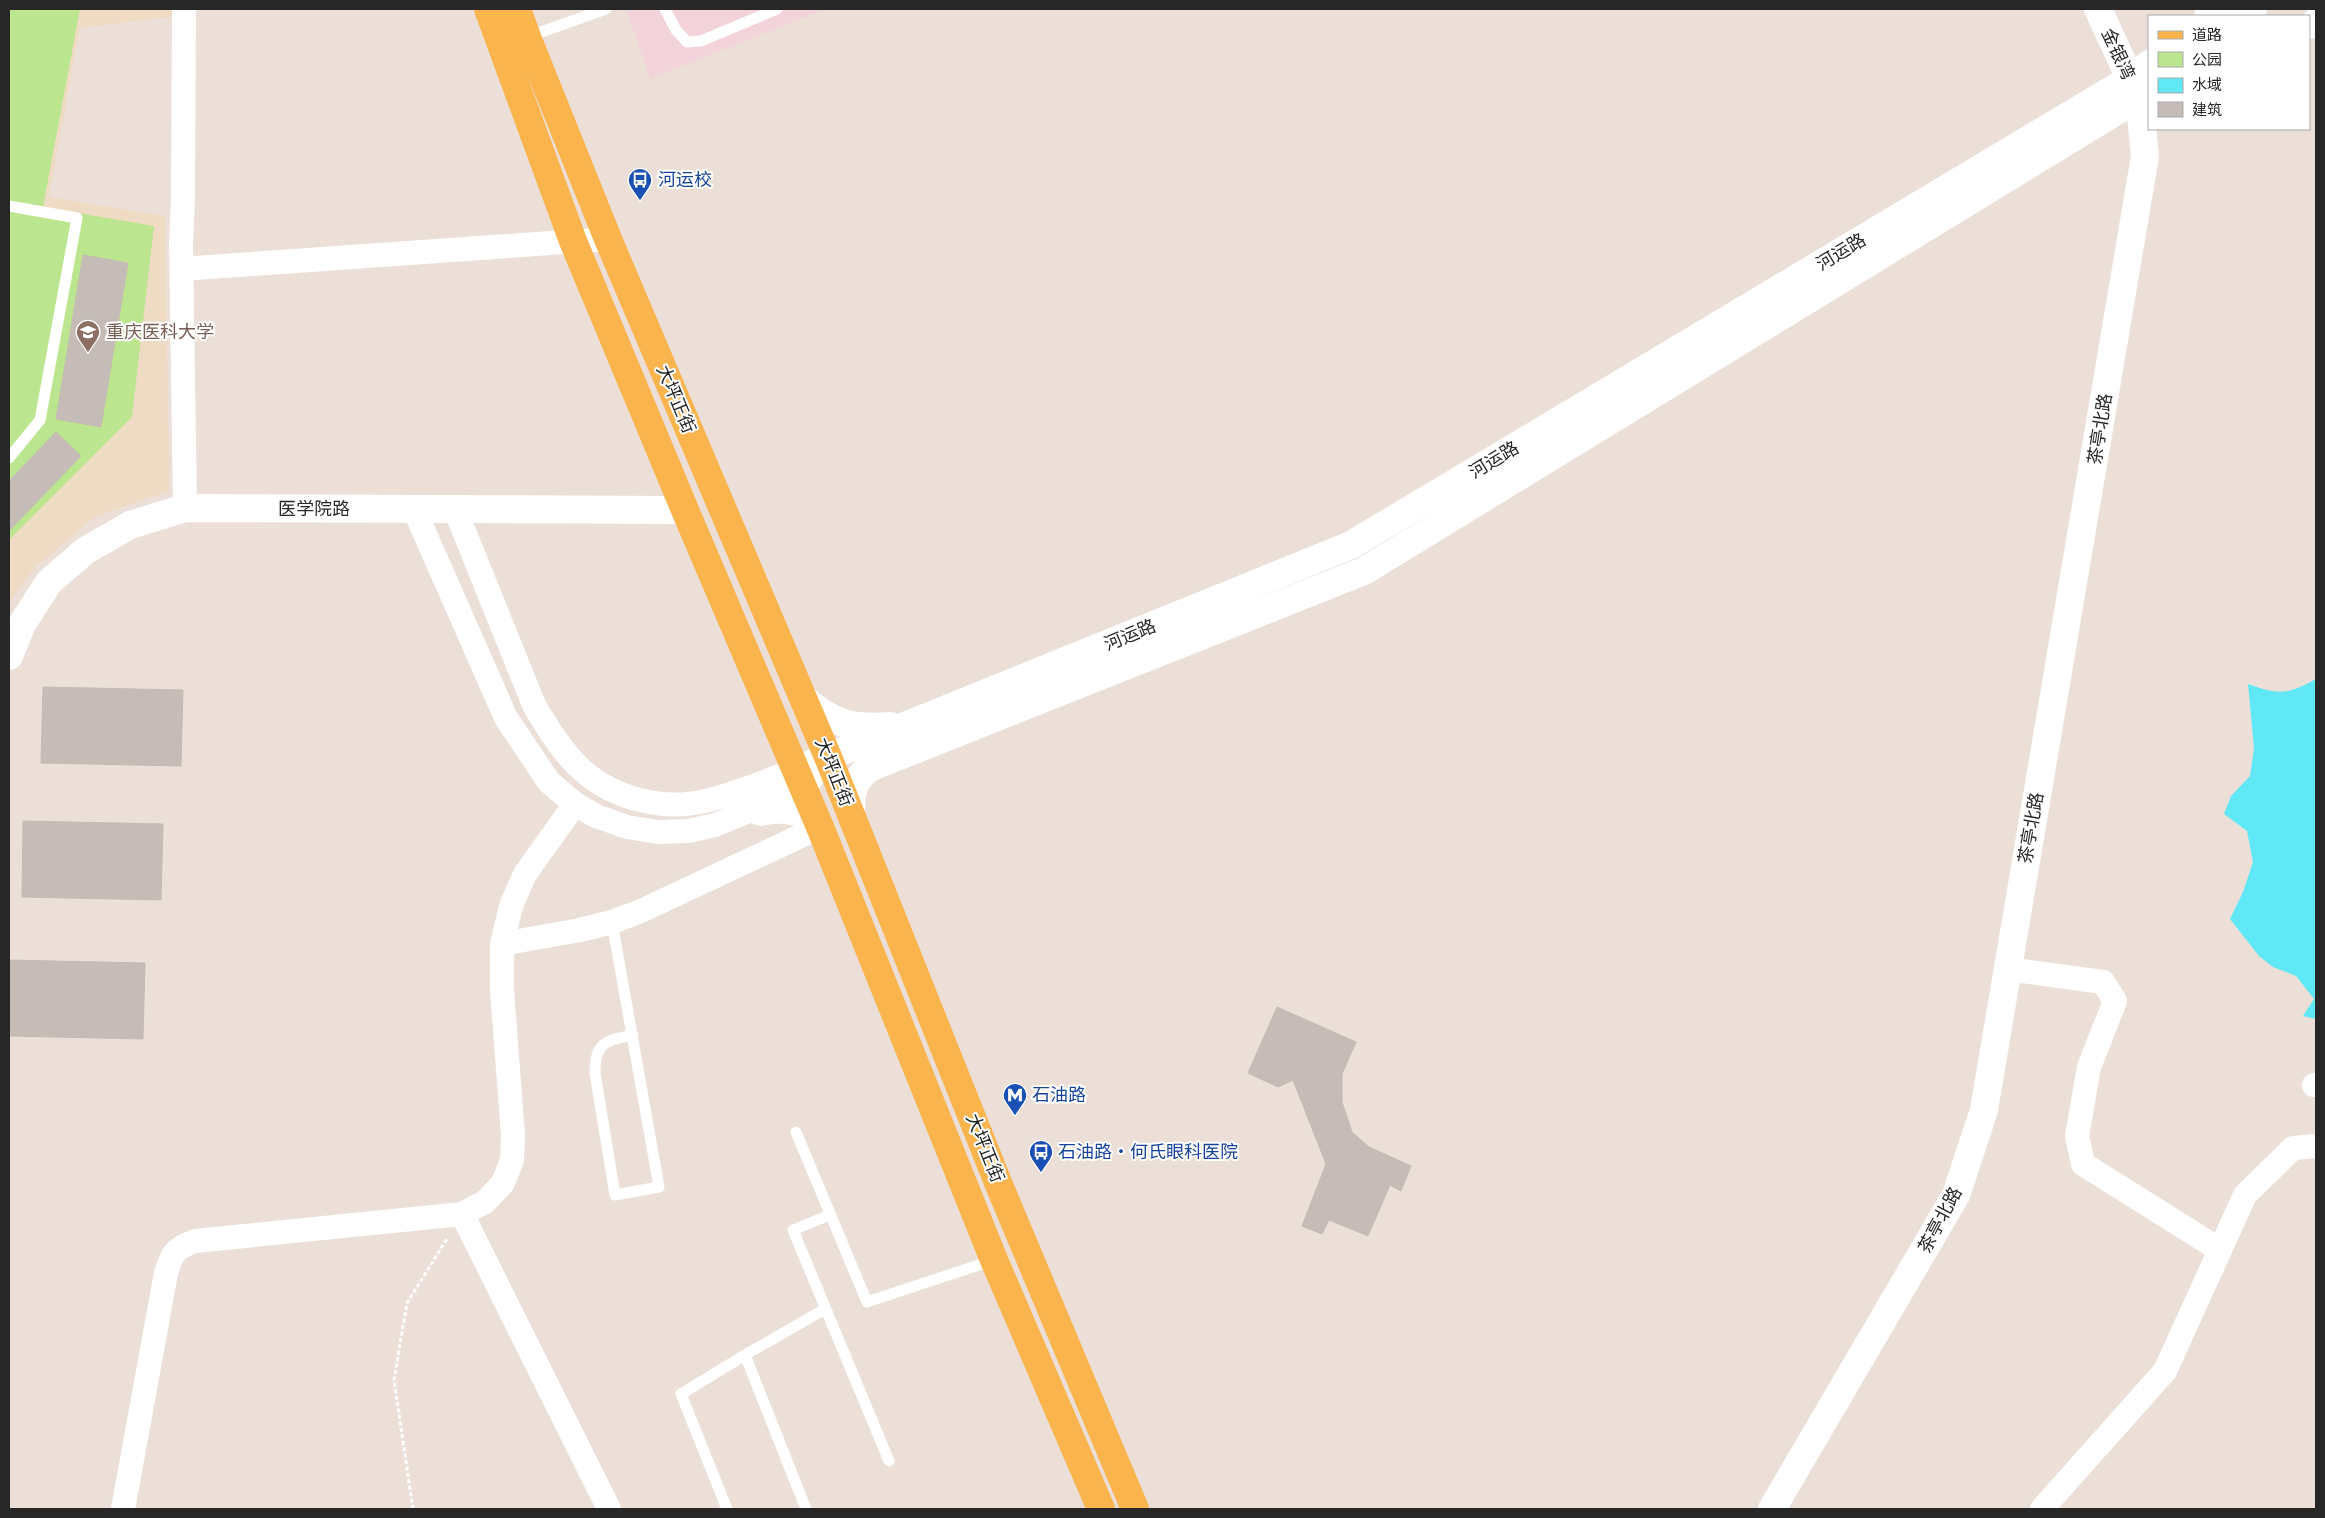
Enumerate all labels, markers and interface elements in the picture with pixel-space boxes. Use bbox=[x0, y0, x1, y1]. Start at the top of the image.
legend bbox=[2148, 15, 2310, 130]
street label: 金银湾 bbox=[2098, 25, 2138, 83]
text: 道路 bbox=[2192, 26, 2222, 43]
text: 公园 bbox=[2192, 51, 2222, 68]
text: 水域 bbox=[2192, 76, 2222, 93]
text: 建筑 bbox=[2192, 101, 2222, 118]
bus stop icon: 河运校 bbox=[627, 167, 653, 201]
place label: 河运校 bbox=[658, 170, 712, 190]
street label: 河运路 bbox=[1813, 230, 1869, 274]
school or university icon: 重庆医科大学 bbox=[75, 319, 101, 353]
place label: 重庆医科大学 bbox=[106, 322, 214, 342]
street label: 大坪正街 bbox=[653, 362, 699, 436]
street label: 茶亭北路 bbox=[2084, 392, 2116, 466]
street label: 河运路 bbox=[1466, 438, 1522, 482]
street label: 医学院路 bbox=[278, 499, 350, 519]
street label: 河运路 bbox=[1101, 616, 1159, 654]
street label: 大坪正街 bbox=[811, 735, 857, 809]
street label: 茶亭北路 bbox=[2015, 791, 2047, 865]
metro station icon: 石油路 bbox=[1002, 1082, 1028, 1116]
place label: 石油路 bbox=[1032, 1085, 1086, 1105]
street label: 大坪正街 bbox=[962, 1111, 1008, 1185]
bus stop icon: 石油路‧何氏眼科医院 bbox=[1028, 1139, 1054, 1173]
place label: 石油路‧何氏眼科医院 bbox=[1058, 1142, 1238, 1162]
street label: 茶亭北路 bbox=[1914, 1184, 1966, 1256]

